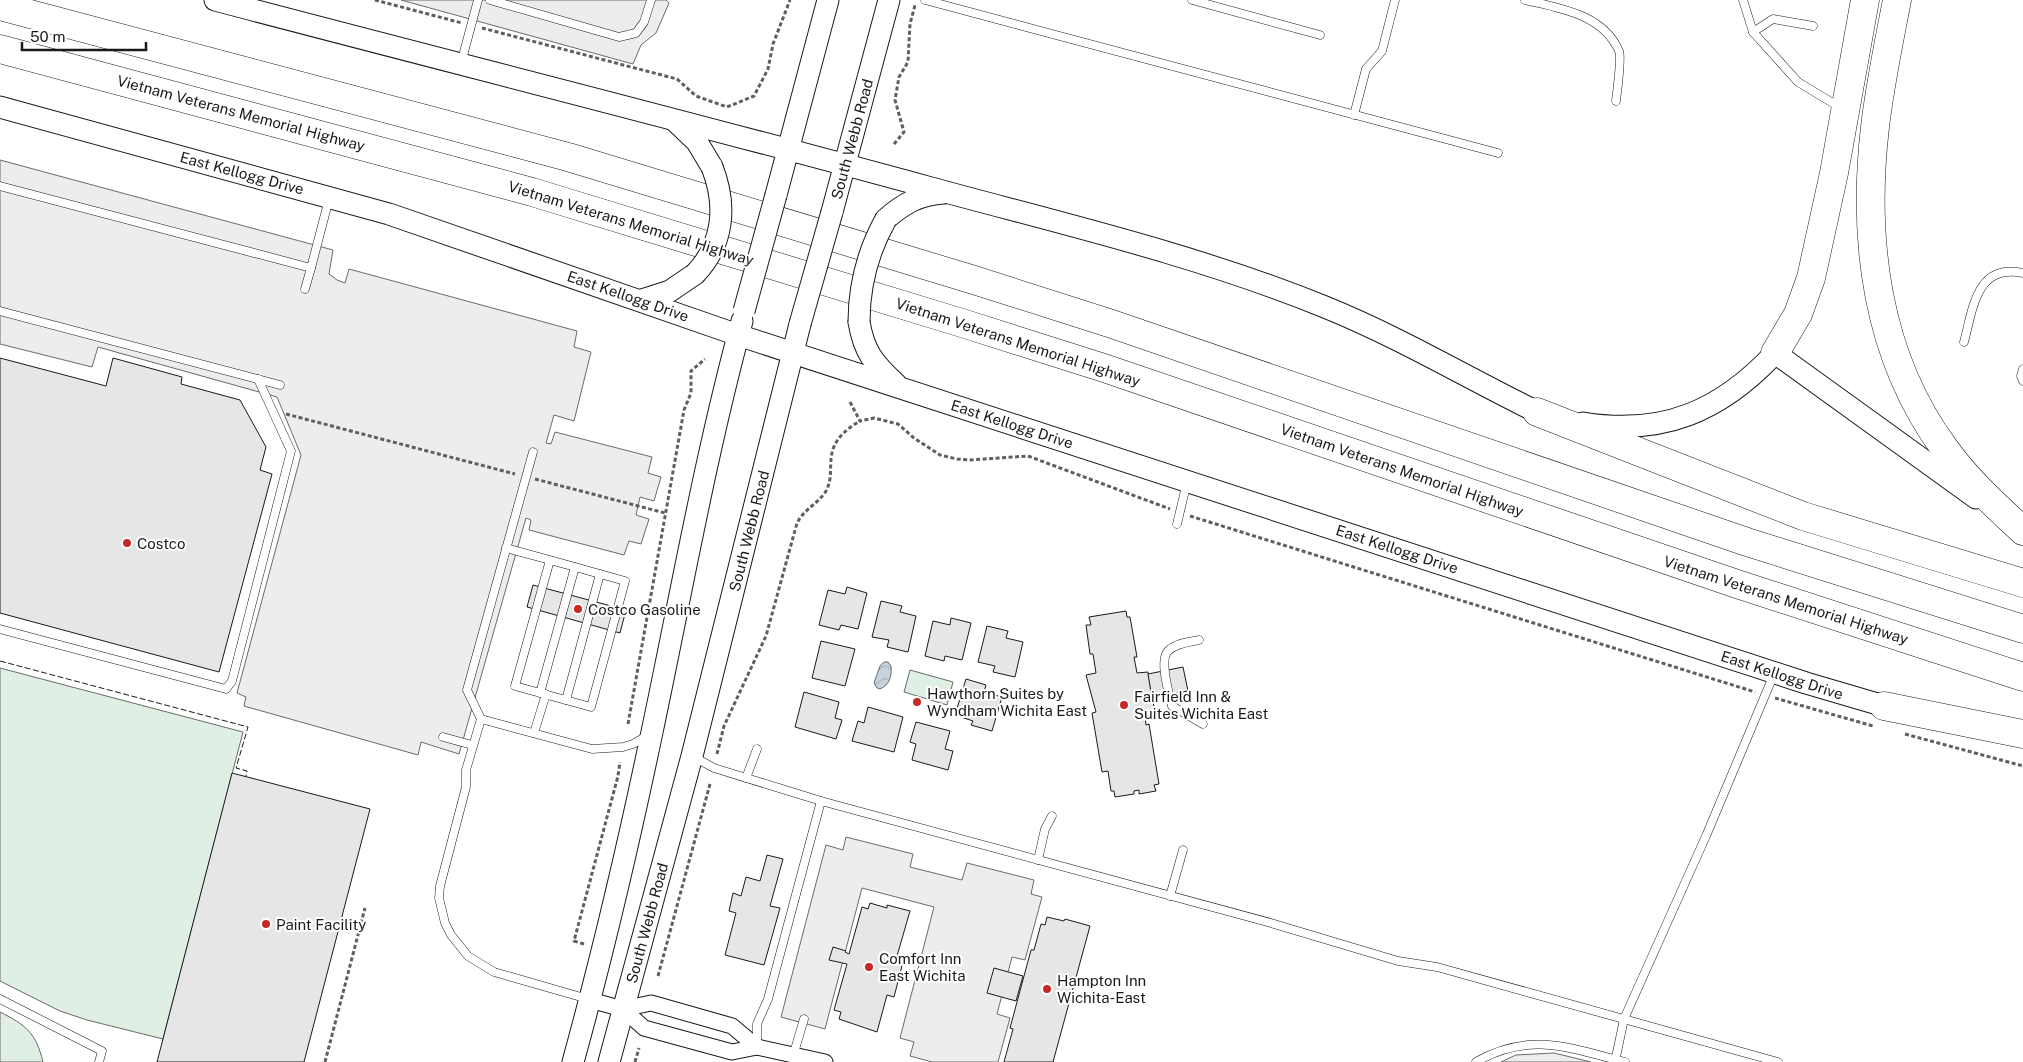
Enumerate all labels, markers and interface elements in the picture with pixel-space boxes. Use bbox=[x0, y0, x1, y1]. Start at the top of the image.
scale bar bbox=[22, 20, 146, 52]
text: 50 m bbox=[30, 28, 65, 45]
street label: Vietnam Veterans Memorial Highway bbox=[115, 72, 367, 154]
street label: South Webb Road bbox=[828, 77, 876, 201]
street label: East Kellogg Drive bbox=[178, 148, 306, 198]
street label: Vietnam Veterans Memorial Highway bbox=[506, 177, 756, 269]
street label: East Kellogg Drive bbox=[565, 267, 691, 325]
street label: Vietnam Veterans Memorial Highway bbox=[894, 294, 1142, 390]
street label: East Kellogg Drive bbox=[949, 396, 1075, 452]
street label: Vietnam Veterans Memorial Highway bbox=[1278, 420, 1526, 520]
street label: South Webb Road bbox=[726, 469, 772, 593]
street label: East Kellogg Drive bbox=[1334, 521, 1460, 577]
place label: Costco bbox=[137, 535, 185, 552]
marker: Costco bbox=[121, 537, 133, 549]
street label: Vietnam Veterans Memorial Highway bbox=[1662, 552, 1910, 648]
place label: Costco Gasoline bbox=[588, 601, 701, 618]
marker: Costco Gasoline bbox=[572, 603, 584, 615]
street label: East Kellogg Drive bbox=[1719, 647, 1845, 703]
place label: Hawthorn Suites by Wyndham Wichita East bbox=[927, 685, 1087, 719]
place label: Fairfield Inn & Suites Wichita East bbox=[1134, 688, 1268, 722]
marker: Hawthorn Suites by Wyndham Wichita East bbox=[911, 696, 923, 708]
marker: Fairfield Inn & Suites Wichita East bbox=[1118, 699, 1130, 711]
street label: South Webb Road bbox=[623, 861, 671, 985]
place label: Paint Facility bbox=[276, 916, 366, 933]
marker: Paint Facility bbox=[260, 918, 272, 930]
place label: Comfort Inn East Wichita bbox=[879, 950, 966, 984]
marker: Comfort Inn East Wichita bbox=[863, 961, 875, 973]
place label: Hampton Inn Wichita-East bbox=[1057, 972, 1146, 1006]
marker: Hampton Inn Wichita-East bbox=[1041, 983, 1053, 995]

